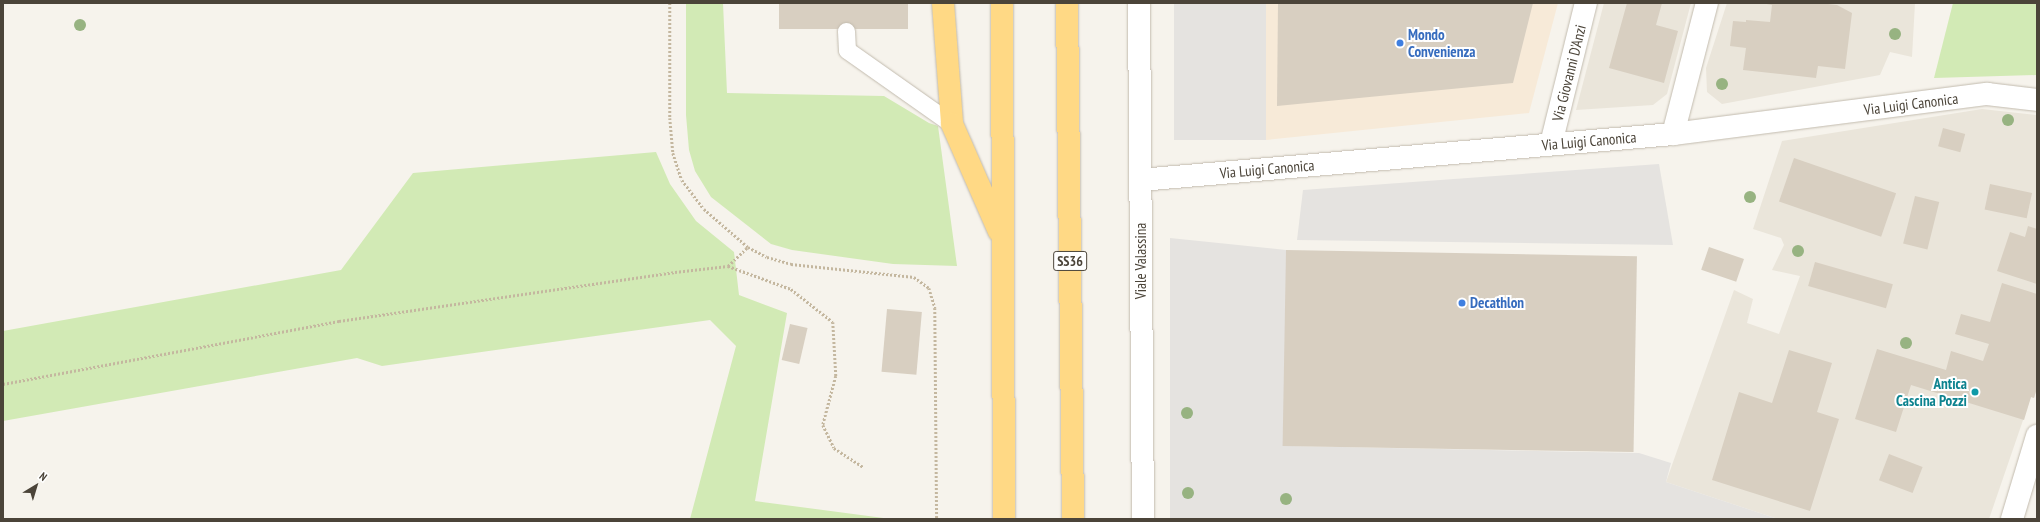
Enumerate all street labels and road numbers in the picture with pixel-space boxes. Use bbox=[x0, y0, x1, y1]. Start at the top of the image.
street label: Via Giovanni D'Anzi bbox=[1548, 23, 1590, 123]
street label: Via Luigi Canonica bbox=[1863, 89, 1959, 119]
street label: Via Luigi Canonica bbox=[1541, 128, 1637, 154]
street label: Via Luigi Canonica bbox=[1219, 156, 1315, 182]
street label: Viale Valassina bbox=[1132, 223, 1150, 299]
road number: SS36 bbox=[1053, 249, 1087, 273]

